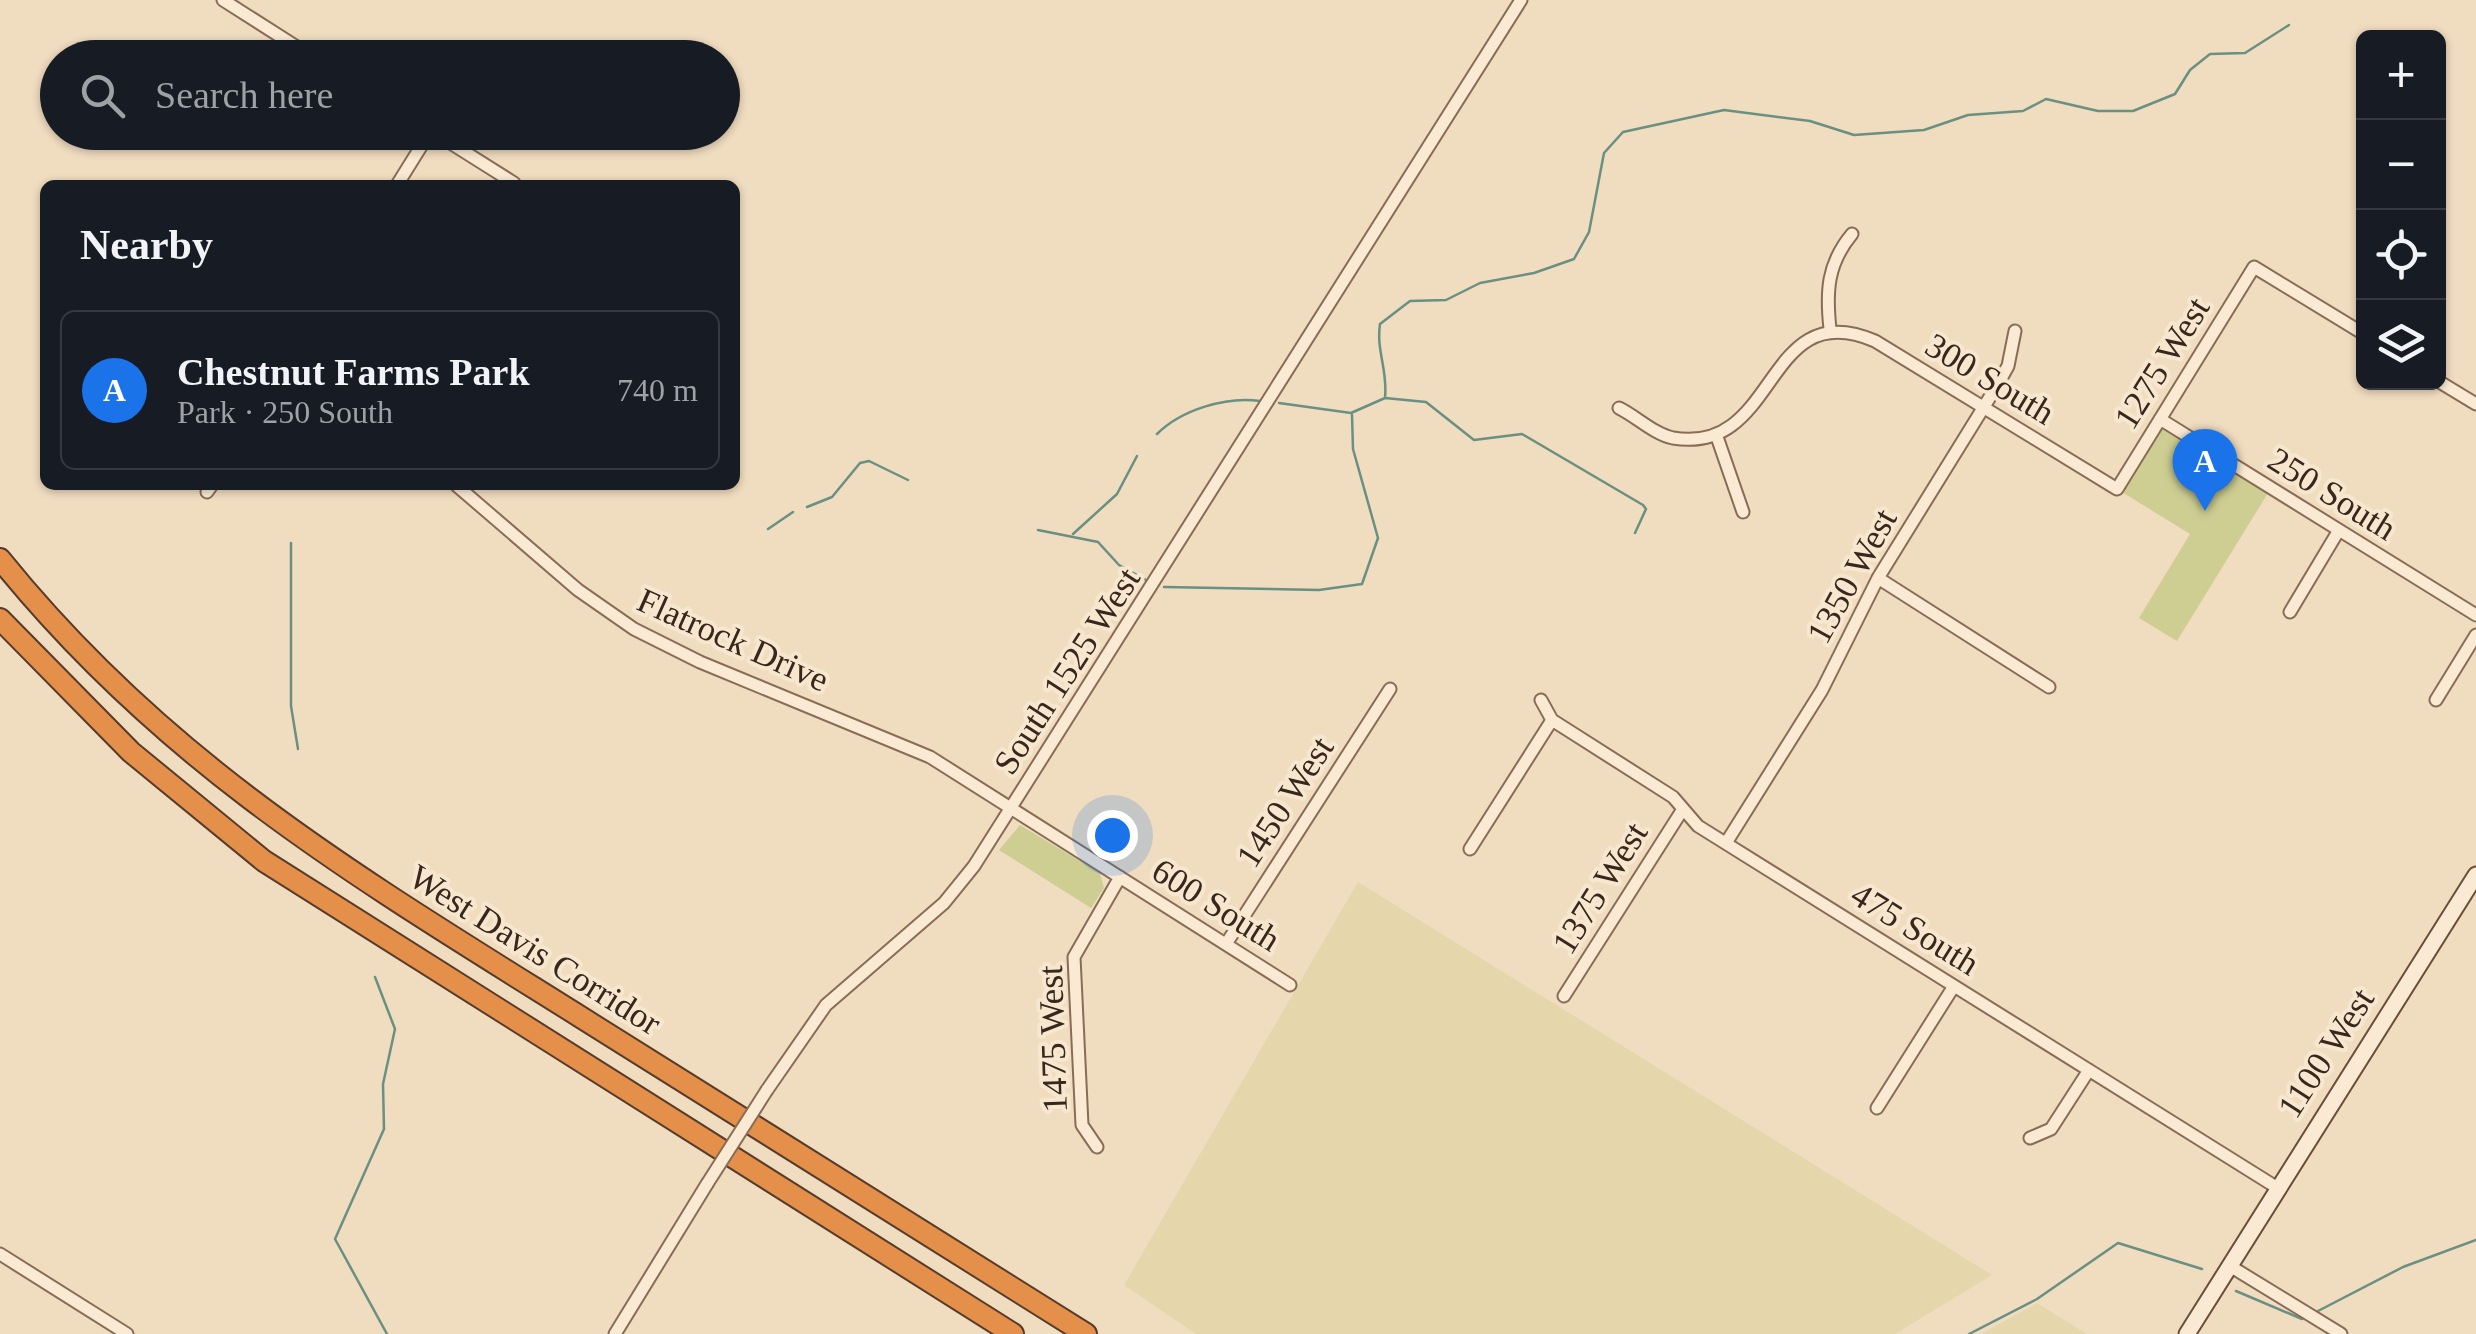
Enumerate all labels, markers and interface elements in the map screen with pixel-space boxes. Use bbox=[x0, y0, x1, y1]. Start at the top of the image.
map controls bbox=[2356, 30, 2446, 390]
button: + bbox=[2356, 30, 2446, 120]
search box bbox=[40, 40, 740, 150]
icon: search bbox=[75, 68, 130, 123]
text: Search here bbox=[155, 74, 333, 116]
button: − bbox=[2356, 120, 2446, 210]
button: locate bbox=[2356, 210, 2446, 300]
text: Nearby bbox=[80, 222, 213, 268]
street label: 1275 West bbox=[2106, 290, 2218, 436]
button: layers bbox=[2356, 300, 2446, 390]
street label: 300 South bbox=[1919, 325, 2062, 433]
text: Chestnut Farms Park bbox=[177, 351, 530, 393]
text: A bbox=[103, 372, 126, 408]
text: 740 m bbox=[617, 372, 698, 408]
text: Park · 250 South bbox=[177, 394, 393, 430]
pin: A bbox=[2172, 428, 2238, 511]
street label: 250 South bbox=[2261, 440, 2403, 549]
street label: 1350 West bbox=[1799, 502, 1905, 650]
street label: South 1525 West bbox=[986, 560, 1148, 781]
street label: Flatrock Drive bbox=[631, 580, 835, 700]
street label: 1450 West bbox=[1229, 729, 1342, 874]
your location bbox=[1087, 810, 1138, 861]
street label: 1375 West bbox=[1544, 815, 1656, 961]
street label: 600 South bbox=[1145, 851, 1287, 960]
street label: West Davis Corridor bbox=[402, 857, 668, 1043]
street label: 475 South bbox=[1844, 875, 1986, 984]
street label: 1475 West bbox=[1031, 964, 1075, 1113]
street label: 1100 West bbox=[2270, 981, 2382, 1125]

